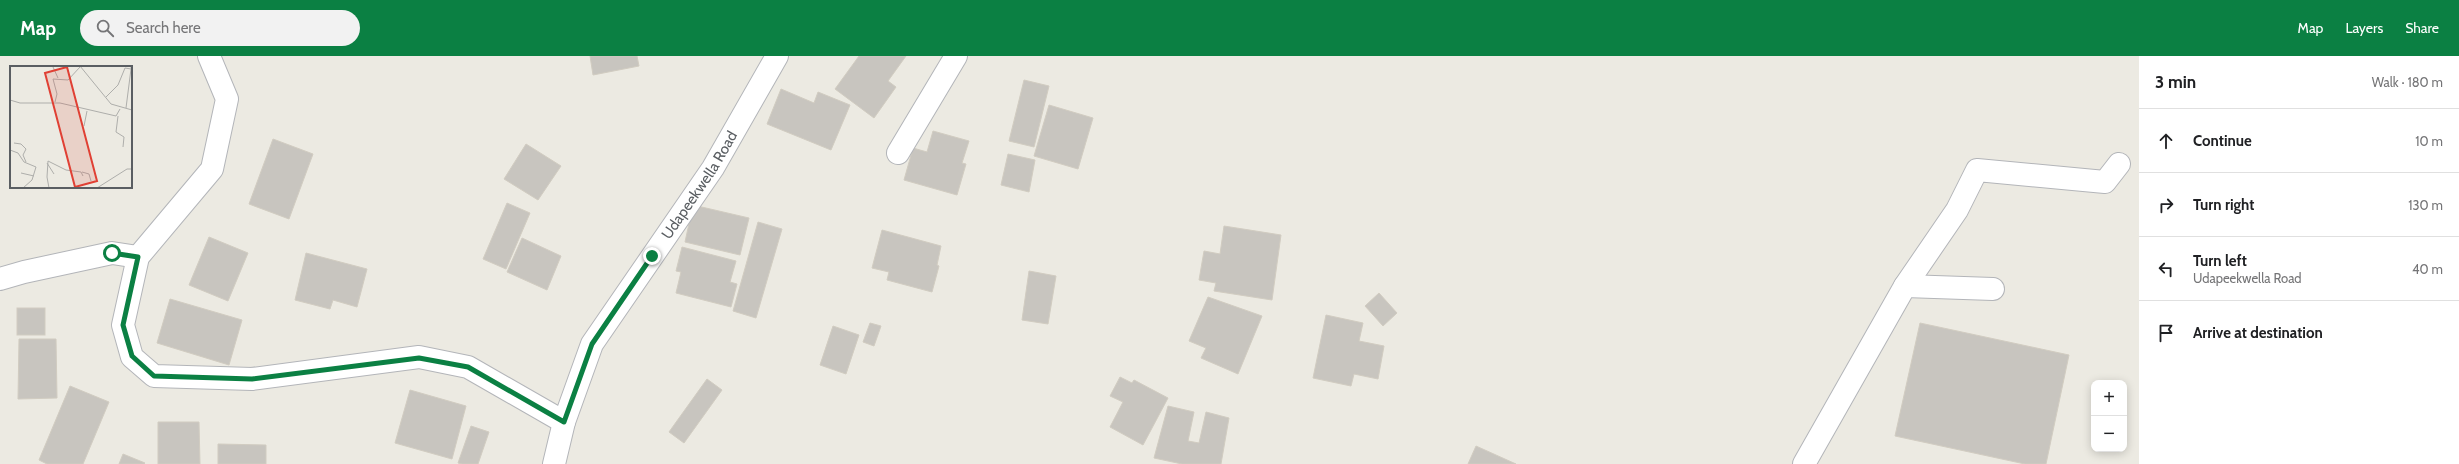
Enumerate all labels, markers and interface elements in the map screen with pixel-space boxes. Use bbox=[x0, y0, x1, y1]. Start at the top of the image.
search box bbox=[80, 10, 360, 46]
text: Map bbox=[20, 17, 56, 40]
icon: search bbox=[94, 17, 116, 39]
text: Search here bbox=[126, 19, 201, 37]
text: Map bbox=[2298, 19, 2323, 37]
text: Layers bbox=[2345, 19, 2383, 37]
text: Share bbox=[2405, 19, 2439, 37]
inset map bbox=[10, 66, 132, 188]
text: 3 min bbox=[2155, 72, 2196, 92]
text: Walk · 180 m bbox=[2372, 74, 2443, 90]
street label: Udapeekwella Road bbox=[658, 128, 741, 243]
icon: ahead bbox=[2155, 130, 2177, 152]
text: Continue bbox=[2193, 132, 2252, 150]
text: 10 m bbox=[2415, 133, 2443, 149]
icon: right bbox=[2155, 194, 2177, 216]
text: Turn right bbox=[2193, 196, 2254, 214]
text: 130 m bbox=[2408, 197, 2443, 213]
route start bbox=[103, 244, 121, 262]
route end bbox=[643, 247, 661, 265]
text: Turn left bbox=[2193, 252, 2247, 270]
icon: left bbox=[2155, 258, 2177, 280]
text: 40 m bbox=[2412, 261, 2443, 277]
text: Udapeekwella Road bbox=[2193, 270, 2302, 286]
icon: arrive bbox=[2155, 322, 2177, 344]
text: Arrive at destination bbox=[2193, 324, 2323, 342]
map controls bbox=[2091, 380, 2127, 452]
button: + bbox=[2091, 380, 2127, 416]
button: − bbox=[2091, 416, 2127, 452]

